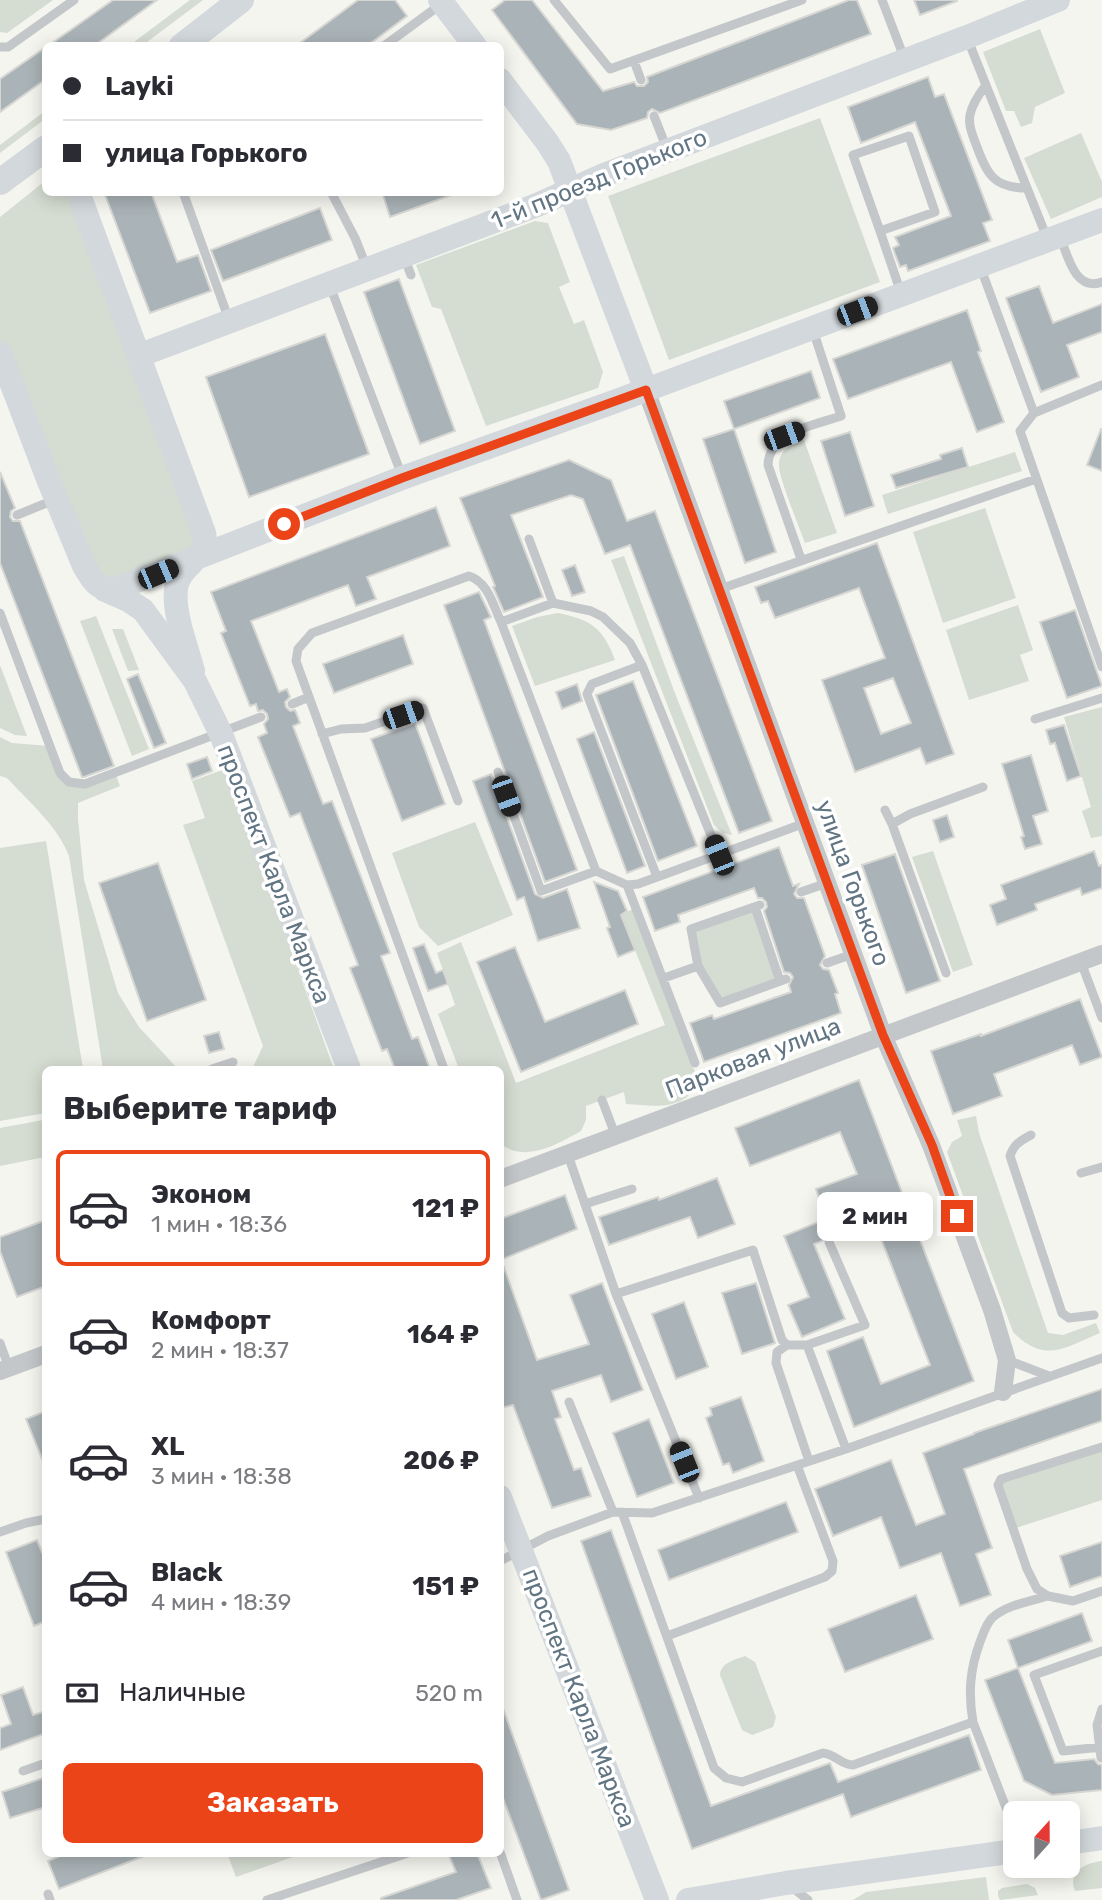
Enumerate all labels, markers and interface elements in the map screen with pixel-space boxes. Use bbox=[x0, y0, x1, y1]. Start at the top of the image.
text: Layki bbox=[105, 71, 174, 102]
street label: 1-й проезд Горького bbox=[487, 123, 711, 235]
text: улица Горького bbox=[105, 138, 308, 169]
car bbox=[834, 294, 881, 328]
car bbox=[761, 419, 808, 453]
route start bbox=[268, 508, 300, 540]
car bbox=[135, 556, 182, 592]
car bbox=[380, 698, 427, 732]
street label: проспект Карла Маркса bbox=[212, 740, 336, 1008]
car bbox=[489, 773, 524, 819]
street label: улица Горького bbox=[810, 796, 896, 970]
car bbox=[702, 832, 737, 878]
street label: Парковая улица bbox=[661, 1012, 845, 1104]
text: Выберите тариф bbox=[63, 1089, 337, 1127]
icon: car bbox=[67, 1177, 130, 1240]
text: Эконом bbox=[151, 1179, 251, 1210]
callout: 2 мин bbox=[817, 1192, 932, 1240]
text: 121 ₽ bbox=[412, 1193, 479, 1224]
route end bbox=[941, 1200, 973, 1232]
text: 2 мин bbox=[842, 1202, 908, 1230]
text: 1 мин · 18:36 bbox=[151, 1210, 287, 1238]
icon: car bbox=[67, 1303, 130, 1366]
text: Комфорт bbox=[151, 1305, 271, 1336]
text: 164 ₽ bbox=[407, 1319, 479, 1350]
text: 2 мин · 18:37 bbox=[151, 1336, 289, 1364]
icon: car bbox=[67, 1429, 130, 1492]
text: XL bbox=[151, 1431, 184, 1462]
car bbox=[667, 1439, 702, 1485]
text: 206 ₽ bbox=[403, 1445, 479, 1476]
text: 3 мин · 18:38 bbox=[151, 1462, 292, 1490]
icon: car bbox=[67, 1555, 130, 1618]
text: Black bbox=[151, 1557, 223, 1588]
street label: проспект Карла Маркса bbox=[517, 1564, 641, 1832]
text: 151 ₽ bbox=[412, 1571, 479, 1602]
text: 4 мин · 18:39 bbox=[151, 1588, 291, 1616]
icon: cash bbox=[63, 1674, 101, 1712]
text: Наличные bbox=[119, 1677, 246, 1708]
text: 520 m bbox=[415, 1679, 483, 1707]
button: Заказать bbox=[63, 1763, 483, 1843]
north arrow bbox=[1003, 1801, 1080, 1878]
map controls bbox=[1003, 1801, 1080, 1878]

